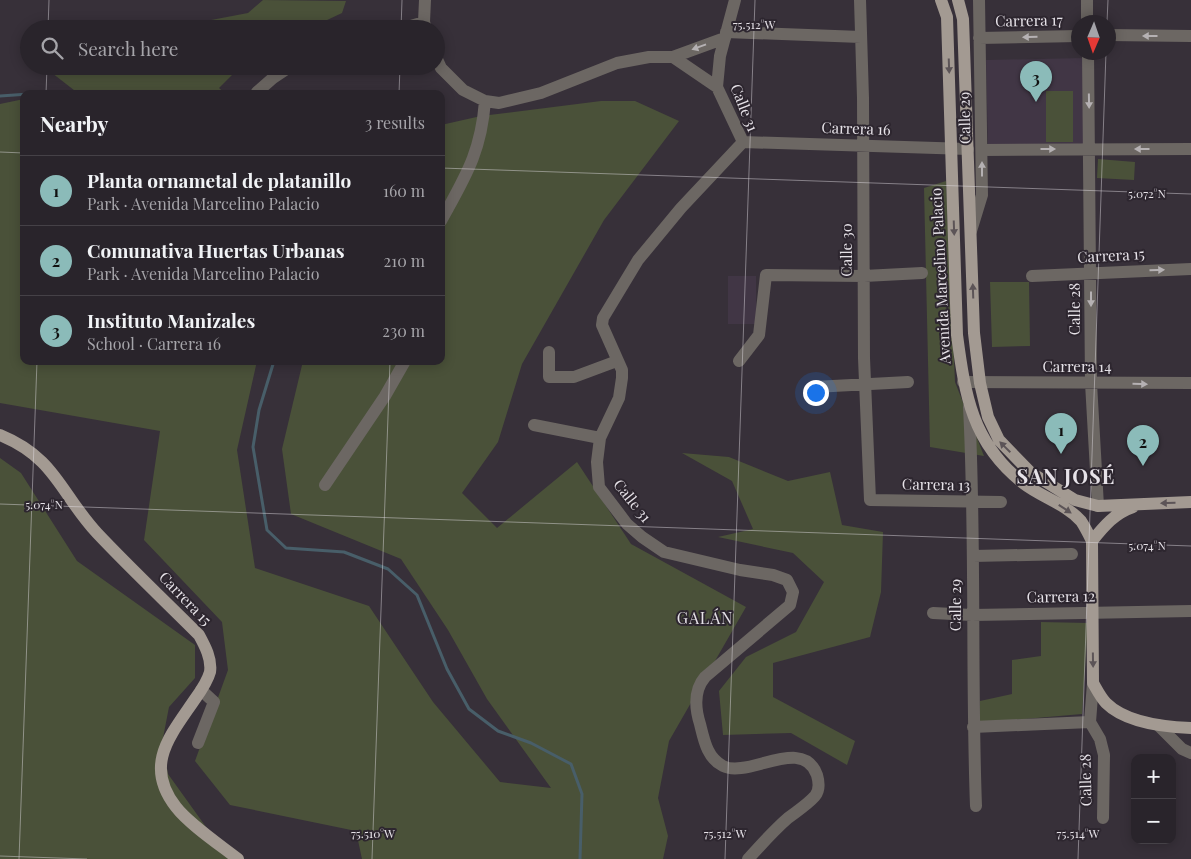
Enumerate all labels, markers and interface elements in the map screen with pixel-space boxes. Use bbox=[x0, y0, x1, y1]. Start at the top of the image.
street label: Carrera 17 bbox=[995, 9, 1063, 31]
north arrow bbox=[1071, 15, 1116, 60]
text: 75.512°W bbox=[733, 16, 775, 32]
search box bbox=[20, 20, 445, 75]
one-way arrow bbox=[1141, 32, 1157, 40]
one-way arrow bbox=[1022, 33, 1038, 41]
icon: search bbox=[38, 34, 66, 62]
text: Search here bbox=[78, 35, 178, 61]
one-way arrow bbox=[691, 44, 706, 52]
one-way arrow bbox=[945, 58, 953, 74]
pin: 3 bbox=[1020, 61, 1052, 102]
street label: Calle 31 bbox=[726, 81, 764, 135]
street label: Calle 29 bbox=[954, 92, 974, 144]
one-way arrow bbox=[1085, 93, 1093, 109]
text: Nearby bbox=[40, 109, 109, 137]
text: 3 results bbox=[365, 112, 425, 133]
street label: Carrera 16 bbox=[821, 117, 891, 139]
one-way arrow bbox=[1041, 145, 1057, 153]
one-way arrow bbox=[1134, 145, 1150, 153]
one-way arrow bbox=[978, 161, 986, 177]
text: Planta ornametal de platanillo bbox=[87, 167, 351, 193]
text: 1 bbox=[53, 180, 59, 201]
text: 160 m bbox=[383, 180, 425, 201]
text: 5.072°N bbox=[1128, 185, 1167, 201]
street label: Avenida Marcelino Palacio bbox=[925, 187, 955, 366]
text: Park · Avenida Marcelino Palacio bbox=[87, 193, 319, 214]
one-way arrow bbox=[950, 220, 958, 236]
street label: Calle 30 bbox=[836, 223, 856, 277]
text: Comunativa Huertas Urbanas bbox=[87, 237, 345, 263]
street label: Carrera 15 bbox=[1077, 243, 1145, 267]
text: 2 bbox=[52, 250, 60, 271]
text: 210 m bbox=[384, 250, 425, 271]
text: Park · Avenida Marcelino Palacio bbox=[87, 263, 319, 284]
one-way arrow bbox=[1149, 266, 1165, 274]
one-way arrow bbox=[968, 282, 976, 298]
street label: Calle 28 bbox=[1064, 283, 1084, 335]
one-way arrow bbox=[1087, 291, 1095, 307]
text: Instituto Manizales bbox=[87, 307, 255, 333]
text: 3 bbox=[52, 320, 60, 341]
text: 230 m bbox=[382, 320, 425, 341]
text: School · Carrera 16 bbox=[87, 333, 221, 354]
street label: Carrera 14 bbox=[1042, 356, 1112, 376]
your location bbox=[803, 380, 829, 406]
one-way arrow bbox=[1132, 380, 1148, 388]
pin: 1 bbox=[1045, 413, 1077, 454]
pin: 2 bbox=[1127, 425, 1159, 466]
one-way arrow bbox=[1000, 441, 1012, 453]
district label: SAN JOSÉ bbox=[1017, 462, 1115, 489]
street label: Carrera 13 bbox=[902, 473, 971, 495]
street label: Calle 31 bbox=[609, 475, 657, 526]
text: 5.074°N bbox=[25, 496, 63, 512]
one-way arrow bbox=[1160, 499, 1176, 507]
one-way arrow bbox=[1058, 504, 1071, 513]
text: 5.074°N bbox=[1128, 537, 1166, 553]
street label: Carrera 15 bbox=[155, 567, 216, 630]
street label: Calle 29 bbox=[945, 579, 965, 631]
street label: Carrera 12 bbox=[1026, 585, 1096, 607]
district label: GALÁN bbox=[677, 607, 733, 628]
one-way arrow bbox=[1089, 652, 1097, 668]
street label: Calle 28 bbox=[1075, 753, 1095, 806]
map controls bbox=[1131, 754, 1176, 844]
button: + bbox=[1131, 754, 1176, 799]
button: − bbox=[1131, 799, 1176, 844]
text: 75.510°W bbox=[351, 825, 395, 841]
text: 75.512°W bbox=[704, 825, 746, 841]
text: 75.514°W bbox=[1057, 825, 1100, 841]

